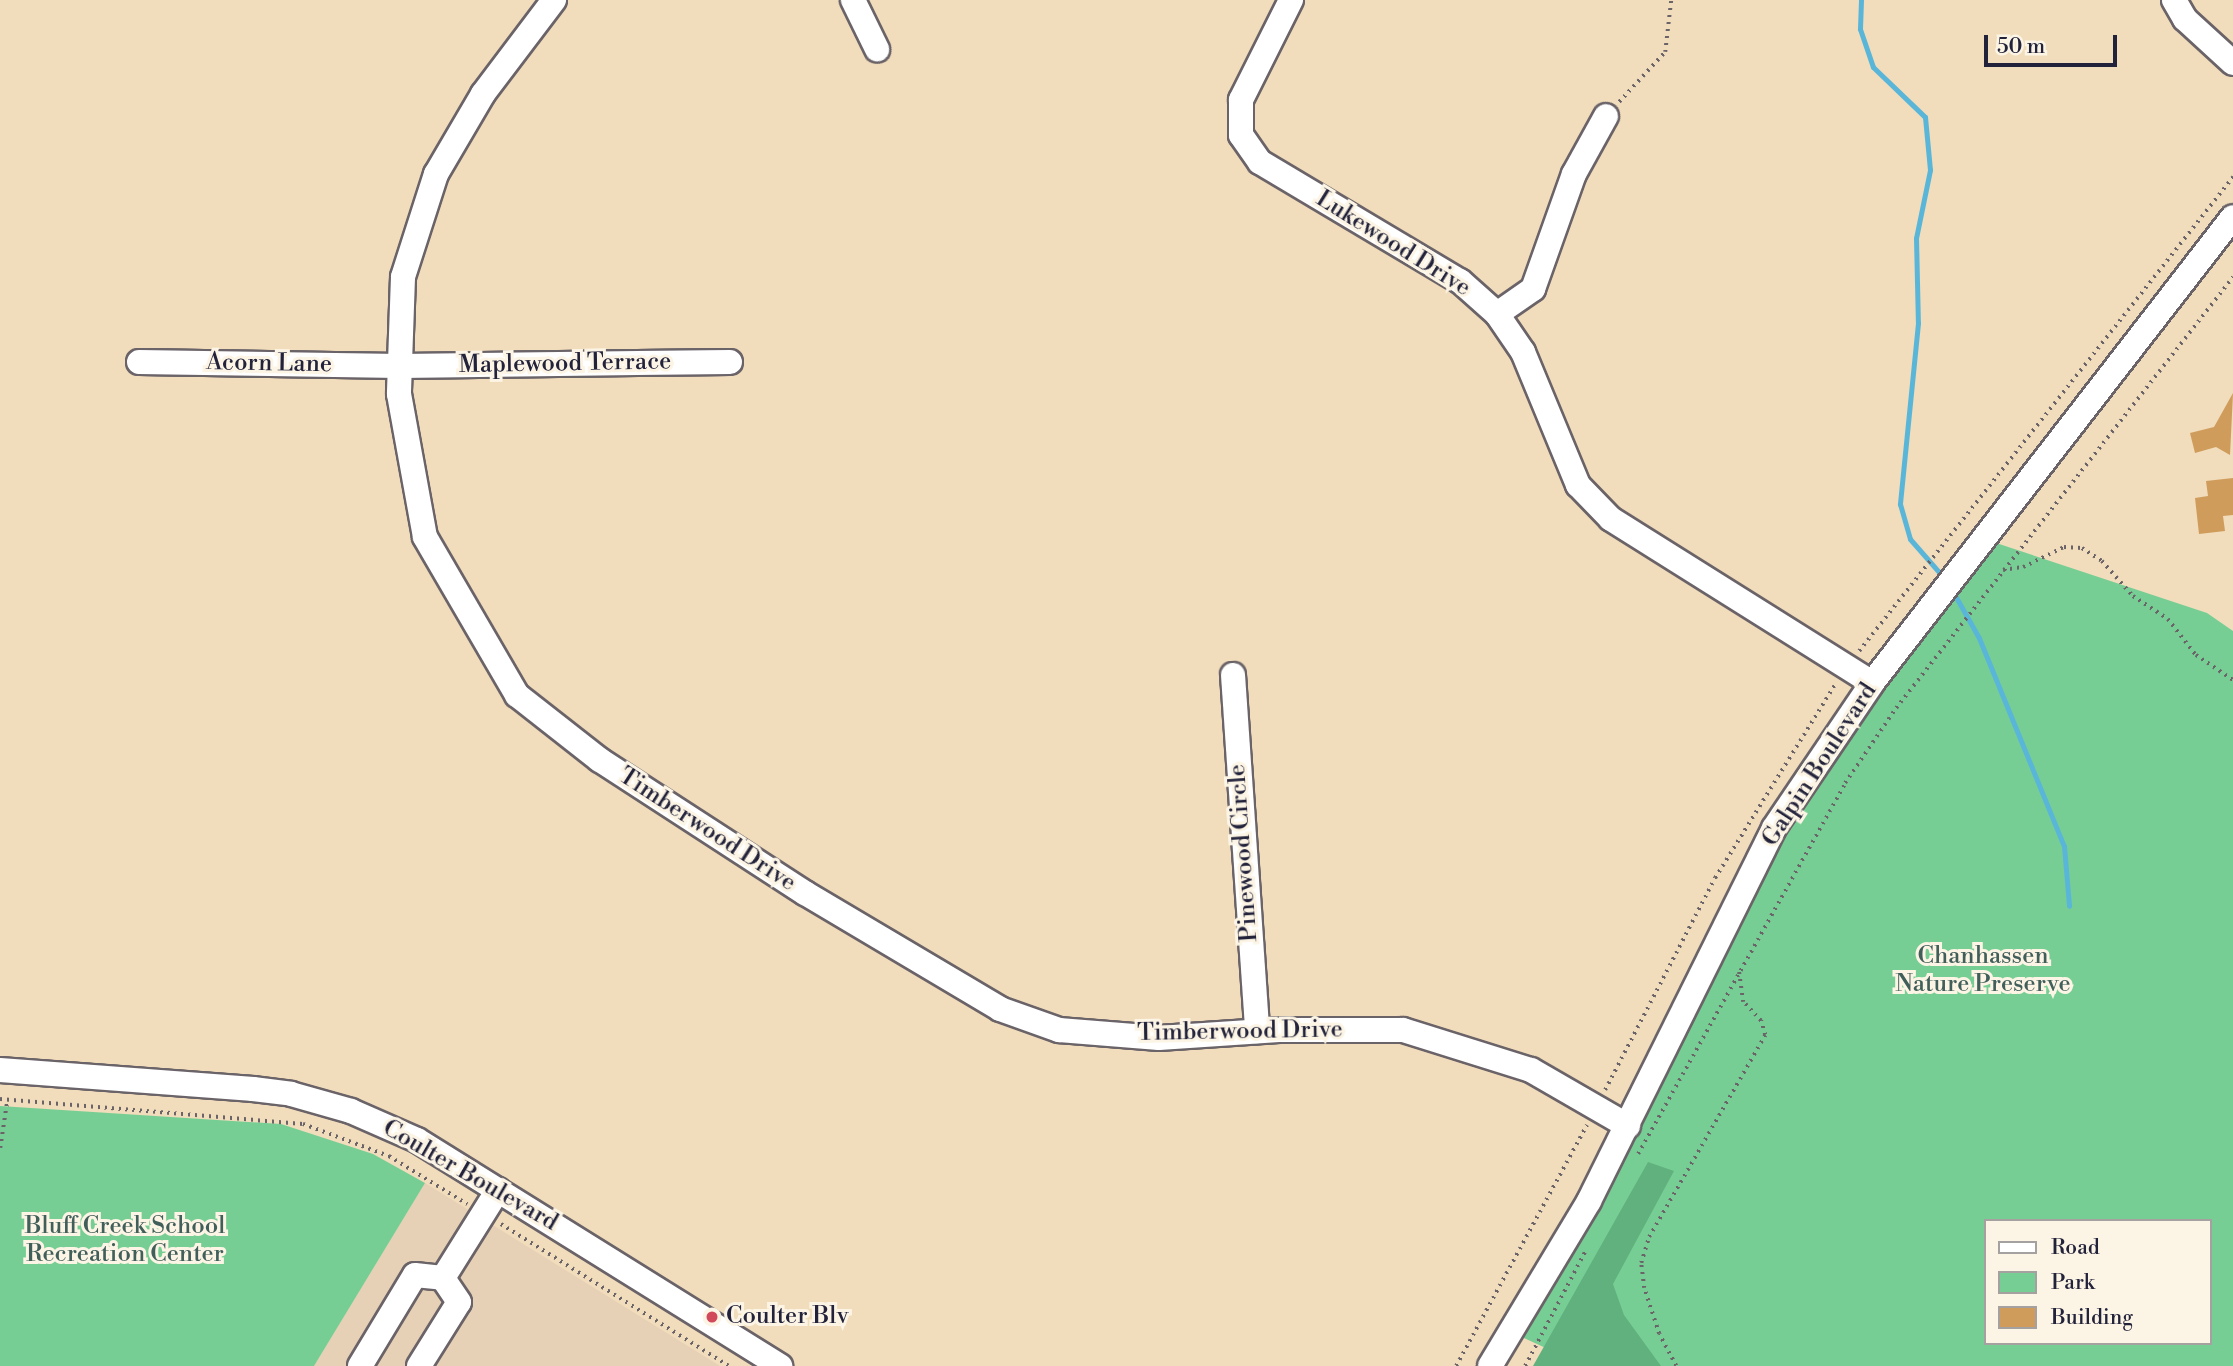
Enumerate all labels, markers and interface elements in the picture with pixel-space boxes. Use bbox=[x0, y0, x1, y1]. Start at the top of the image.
scale bar bbox=[1988, 21, 2121, 65]
text: 50 m bbox=[1997, 34, 2045, 60]
street label: Lukewood Drive bbox=[1310, 185, 1476, 303]
street label: Maplewood Terrace bbox=[458, 348, 672, 380]
street label: Acorn Lane bbox=[206, 349, 332, 379]
street label: Galpin Boulevard bbox=[1756, 678, 1884, 852]
street label: Timberwood Drive bbox=[613, 762, 801, 898]
street label: Pinewood Circle bbox=[1223, 763, 1265, 943]
park label: Chanhassen Nature Preserve bbox=[1895, 943, 2071, 999]
street label: Timberwood Drive bbox=[1137, 1016, 1343, 1048]
street label: Coulter Boulevard bbox=[377, 1114, 563, 1238]
park label: Bluff Creek School Recreation Center bbox=[25, 1213, 225, 1269]
legend bbox=[1984, 1219, 2212, 1345]
text: Road bbox=[2051, 1235, 2100, 1261]
text: Park bbox=[2051, 1270, 2095, 1296]
place label: Coulter Blv bbox=[726, 1303, 849, 1331]
text: Building bbox=[2051, 1305, 2133, 1331]
marker: Coulter Blv bbox=[704, 1309, 720, 1325]

